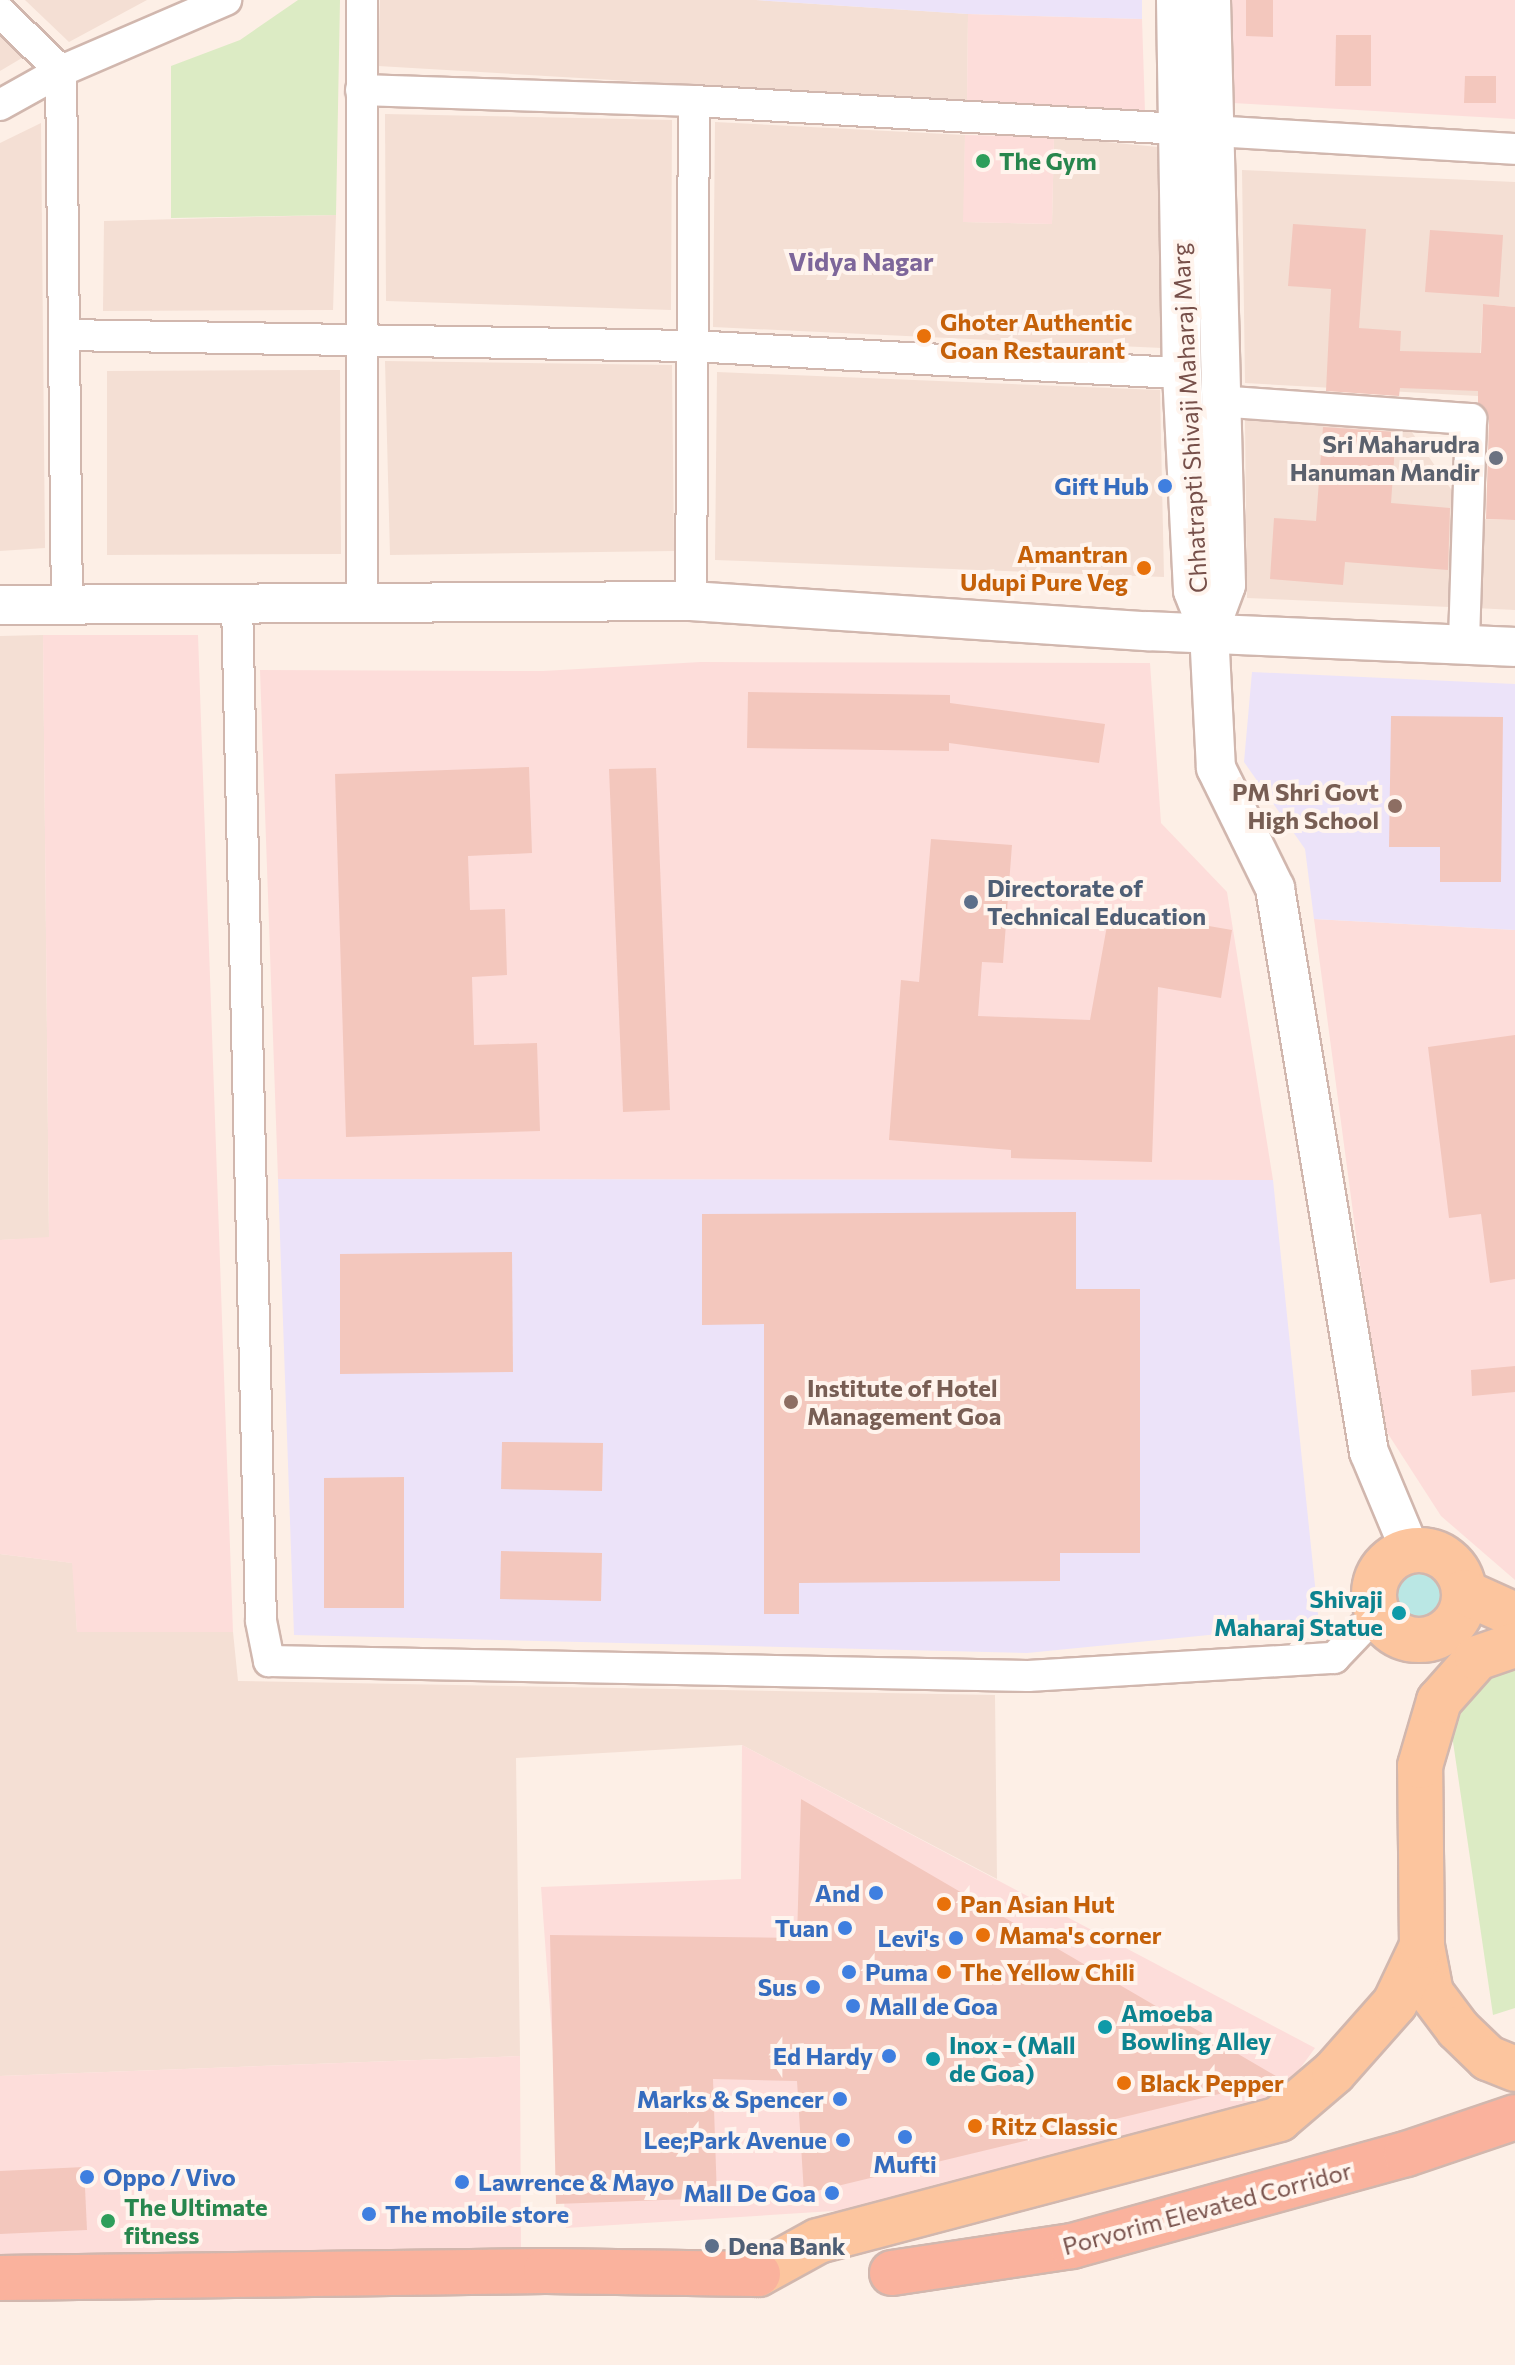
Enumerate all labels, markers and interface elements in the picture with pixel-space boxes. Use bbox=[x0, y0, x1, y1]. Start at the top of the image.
place label: The Gym bbox=[999, 147, 1097, 175]
marker: The Gym bbox=[974, 152, 992, 170]
street label: Chhatrapti Shivaji Maharaj Marg bbox=[1165, 242, 1213, 594]
district label: Vidya Nagar bbox=[788, 245, 934, 277]
place label: Ghoter Authentic Goan Restaurant bbox=[940, 308, 1132, 364]
marker: Ghoter Authentic Goan Restaurant bbox=[915, 327, 933, 345]
place label: Sri Maharudra Hanuman Mandir bbox=[1290, 430, 1480, 486]
marker: Sri Maharudra Hanuman Mandir bbox=[1487, 449, 1505, 467]
place label: Gift Hub bbox=[1054, 472, 1149, 500]
marker: Gift Hub bbox=[1156, 477, 1174, 495]
place label: Amantran Udupi Pure Veg bbox=[960, 540, 1128, 596]
marker: Amantran Udupi Pure Veg bbox=[1135, 559, 1153, 577]
place label: PM Shri Govt High School bbox=[1232, 778, 1379, 834]
marker: PM Shri Govt High School bbox=[1386, 797, 1404, 815]
place label: Directorate of Technical Education bbox=[987, 874, 1206, 930]
marker: Directorate of Technical Education bbox=[962, 893, 980, 911]
place label: Institute of Hotel Management Goa bbox=[807, 1374, 1001, 1430]
marker: Institute of Hotel Management Goa bbox=[782, 1393, 800, 1411]
place label: Shivaji Maharaj Statue bbox=[1214, 1585, 1383, 1641]
marker: Shivaji Maharaj Statue bbox=[1390, 1604, 1408, 1622]
place label: And bbox=[815, 1879, 860, 1907]
marker: And bbox=[867, 1884, 885, 1902]
place label: Pan Asian Hut bbox=[960, 1890, 1115, 1918]
marker: Pan Asian Hut bbox=[935, 1895, 953, 1913]
place label: Tuan bbox=[775, 1914, 829, 1942]
marker: Tuan bbox=[836, 1919, 854, 1937]
place label: Mama's corner bbox=[999, 1921, 1162, 1949]
place label: Levi's bbox=[877, 1924, 940, 1952]
marker: Mama's corner bbox=[974, 1926, 992, 1944]
marker: Levi's bbox=[947, 1929, 965, 1947]
place label: Puma bbox=[865, 1958, 928, 1986]
place label: The Yellow Chili bbox=[960, 1958, 1135, 1986]
marker: Puma bbox=[840, 1963, 858, 1981]
marker: The Yellow Chili bbox=[935, 1963, 953, 1981]
place label: Sus bbox=[758, 1973, 797, 2001]
marker: Sus bbox=[804, 1978, 822, 1996]
place label: Mall de Goa bbox=[869, 1992, 998, 2020]
marker: Mall de Goa bbox=[844, 1997, 862, 2015]
place label: Amoeba Bowling Alley bbox=[1121, 1999, 1271, 2055]
marker: Amoeba Bowling Alley bbox=[1096, 2018, 1114, 2036]
place label: Inox - (Mall de Goa) bbox=[949, 2031, 1076, 2087]
place label: Ed Hardy bbox=[773, 2042, 873, 2070]
marker: Ed Hardy bbox=[880, 2047, 898, 2065]
marker: Inox - (Mall de Goa) bbox=[924, 2050, 942, 2068]
place label: Black Pepper bbox=[1140, 2069, 1284, 2097]
marker: Black Pepper bbox=[1115, 2074, 1133, 2092]
place label: Marks & Spencer bbox=[637, 2085, 824, 2113]
marker: Marks & Spencer bbox=[831, 2090, 849, 2108]
place label: Ritz Classic bbox=[991, 2112, 1118, 2140]
marker: Ritz Classic bbox=[966, 2117, 984, 2135]
place label: Lee;Park Avenue bbox=[644, 2126, 827, 2154]
marker: Mufti bbox=[896, 2128, 914, 2146]
marker: Lee;Park Avenue bbox=[834, 2131, 852, 2149]
place label: Mufti bbox=[873, 2150, 937, 2178]
street label: Porvorim Elevated Corridor bbox=[1059, 2156, 1355, 2260]
place label: Oppo / Vivo bbox=[103, 2163, 236, 2191]
marker: Oppo / Vivo bbox=[78, 2168, 96, 2186]
place label: Lawrence & Mayo bbox=[478, 2168, 674, 2196]
marker: Lawrence & Mayo bbox=[453, 2173, 471, 2191]
place label: Mall De Goa bbox=[683, 2179, 816, 2207]
marker: Mall De Goa bbox=[823, 2184, 841, 2202]
place label: The Ultimate fitness bbox=[124, 2193, 268, 2249]
place label: The mobile store bbox=[385, 2200, 569, 2228]
marker: The mobile store bbox=[360, 2205, 378, 2223]
marker: The Ultimate fitness bbox=[99, 2212, 117, 2230]
place label: Dena Bank bbox=[728, 2232, 846, 2260]
marker: Dena Bank bbox=[703, 2237, 721, 2255]

